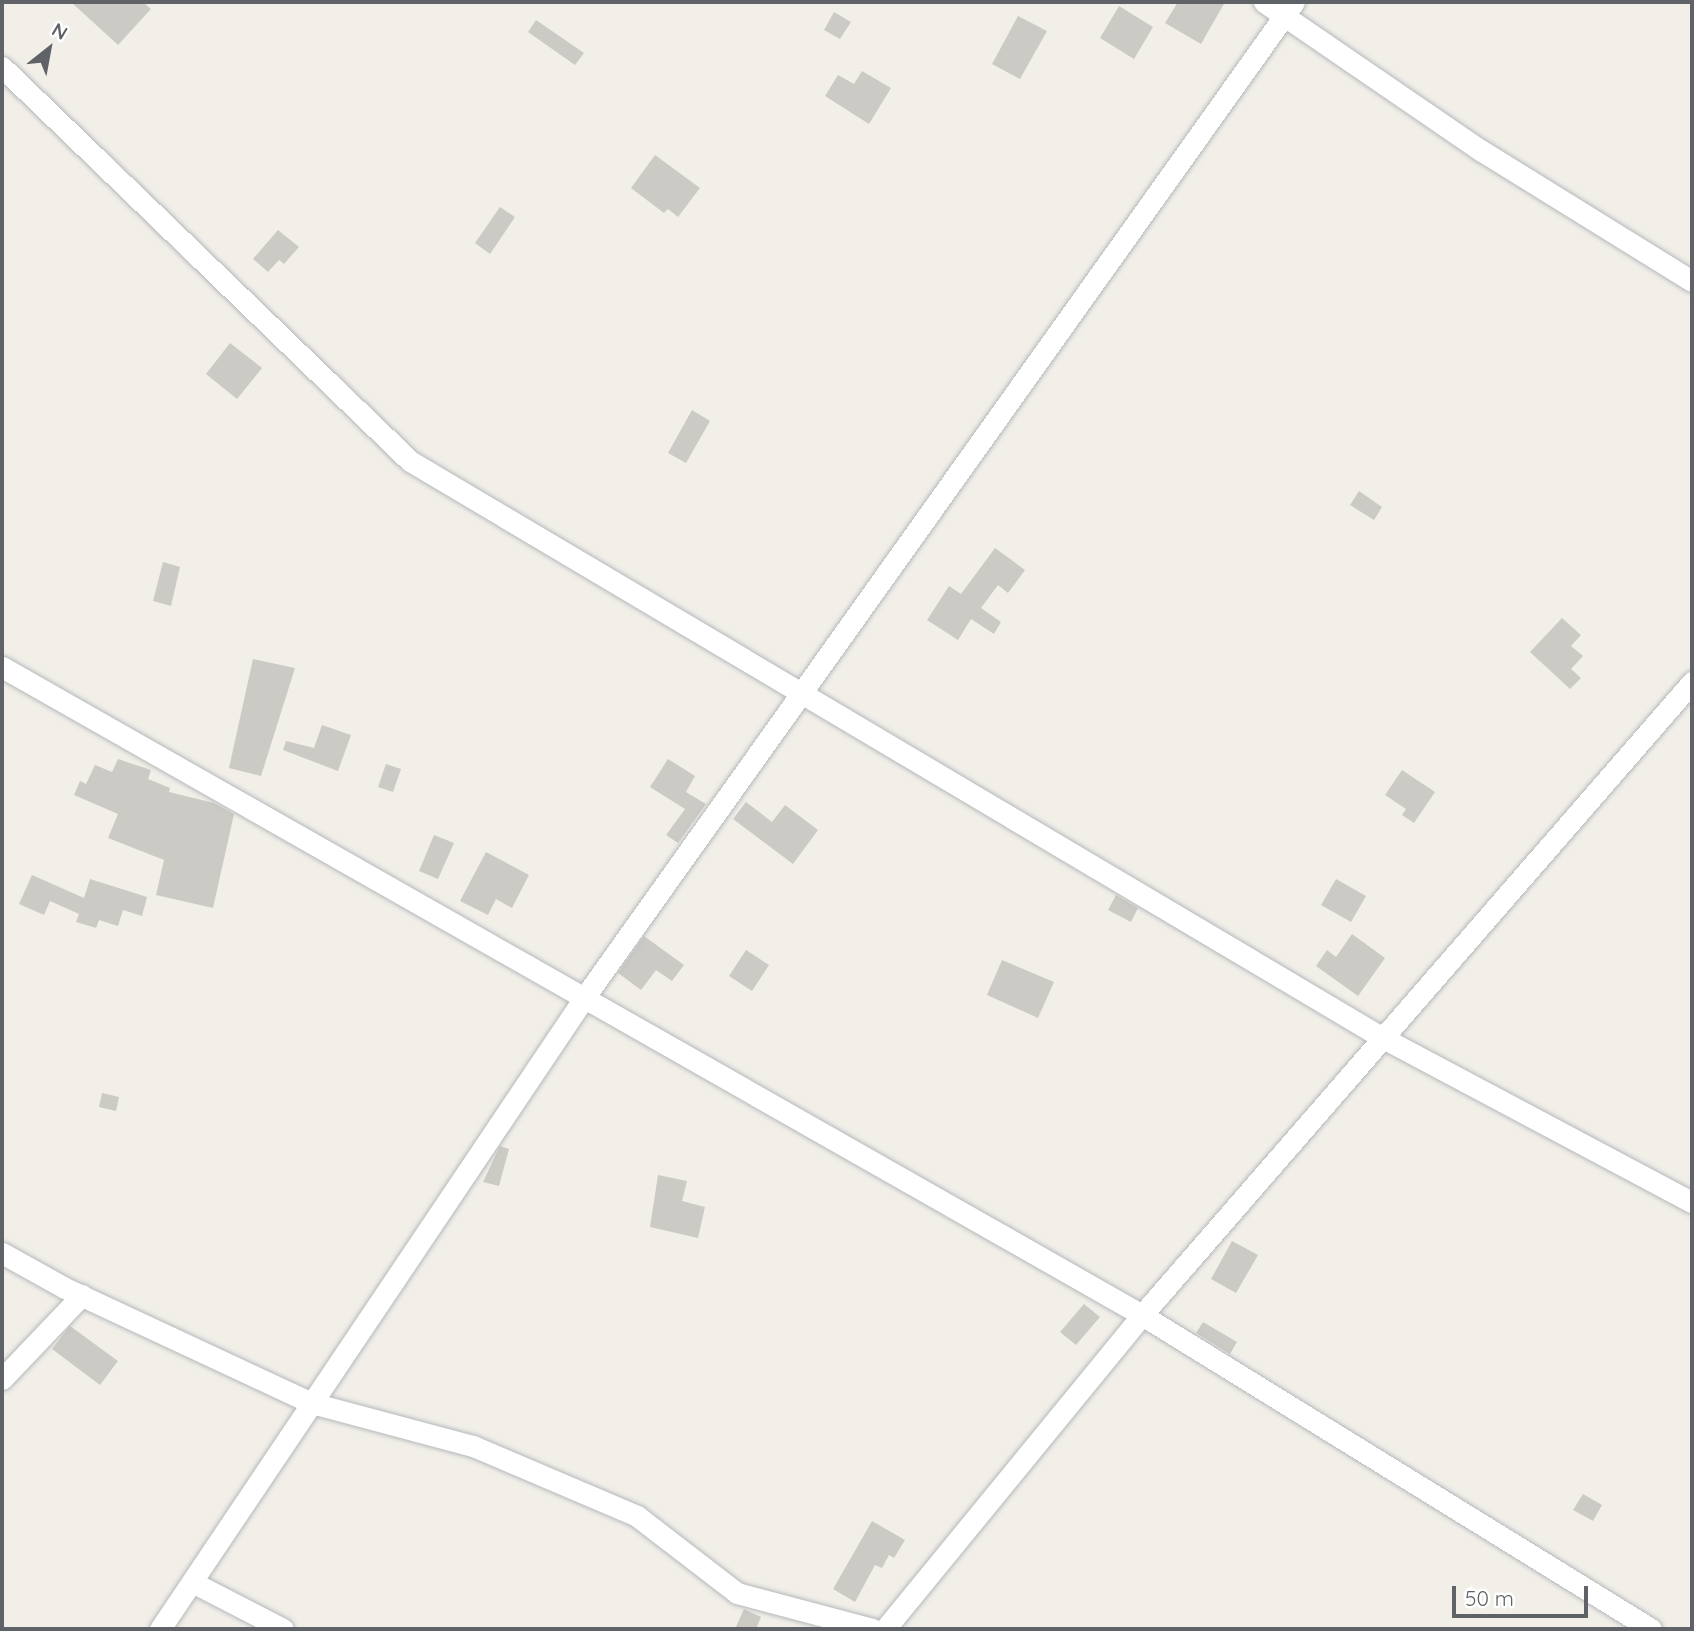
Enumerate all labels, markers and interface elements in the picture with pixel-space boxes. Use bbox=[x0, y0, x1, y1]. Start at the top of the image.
north arrow bbox=[14, 14, 84, 84]
text: N bbox=[48, 17, 72, 45]
scale bar bbox=[1456, 1572, 1592, 1616]
text: 50 m bbox=[1465, 1585, 1514, 1611]

